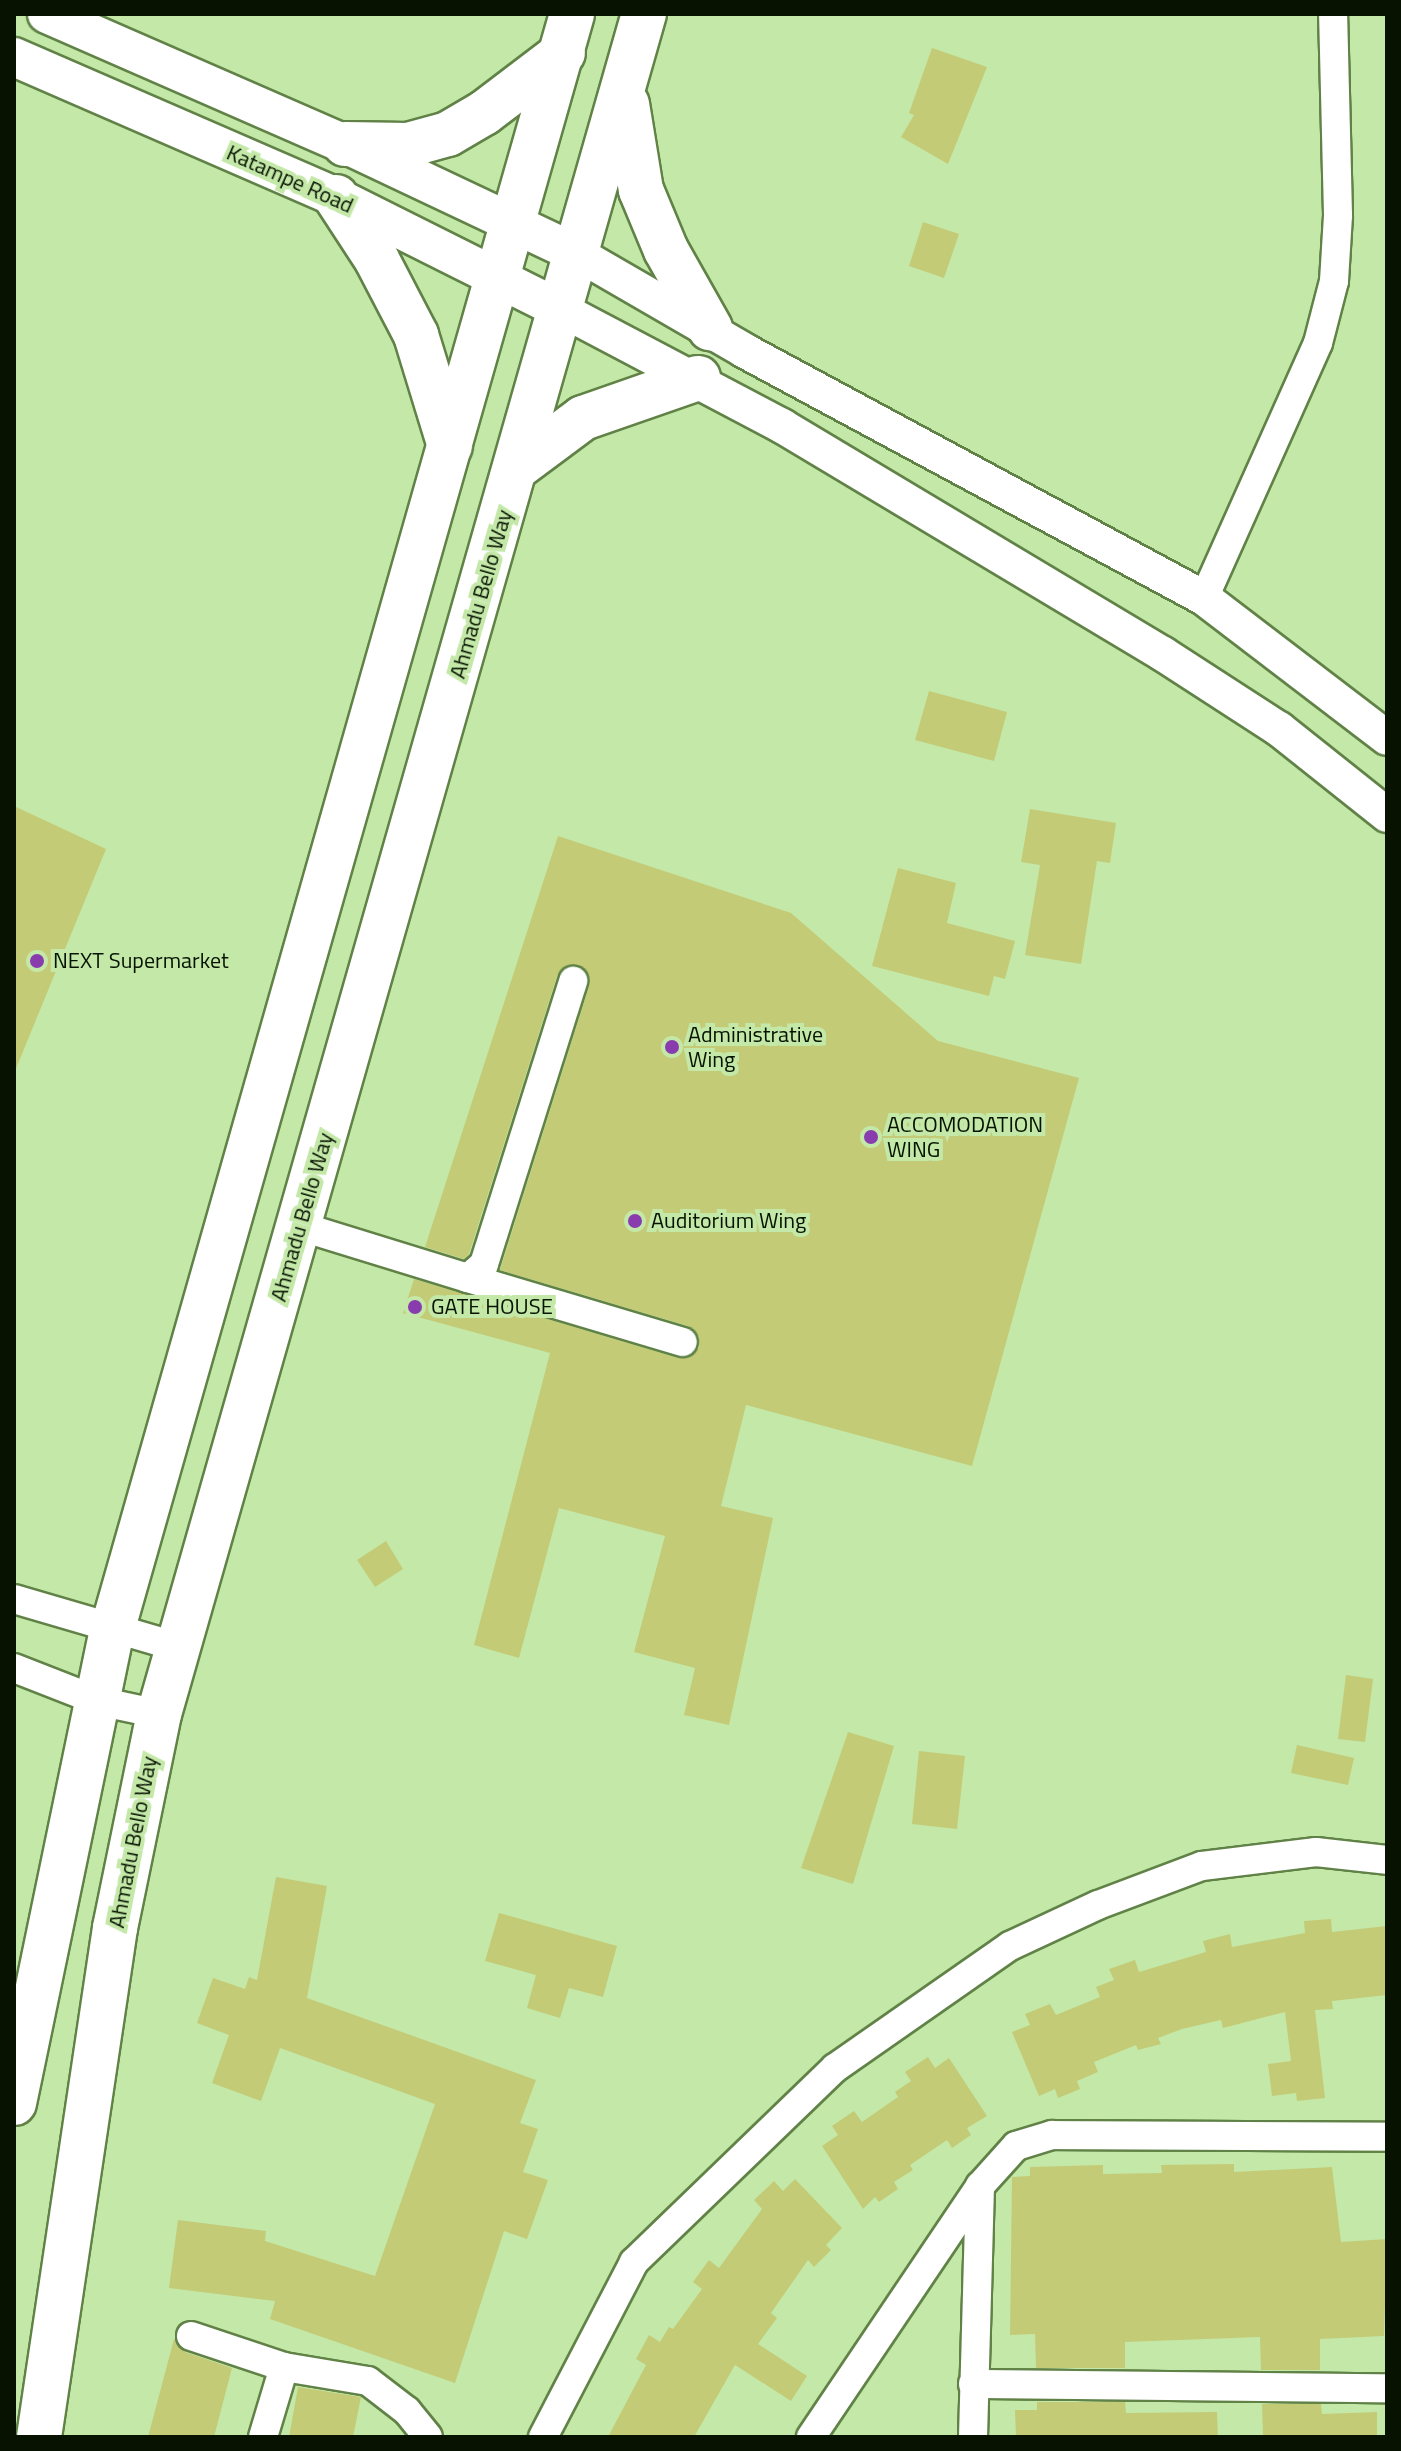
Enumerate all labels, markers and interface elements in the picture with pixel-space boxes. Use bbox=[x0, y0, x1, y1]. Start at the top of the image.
street label: Katampe Road bbox=[223, 139, 357, 219]
street label: Ahmadu Bello Way bbox=[444, 507, 518, 681]
place label: NEXT Supermarket bbox=[53, 948, 229, 974]
marker: NEXT Supermarket bbox=[28, 952, 46, 970]
place label: Administrative Wing bbox=[688, 1021, 823, 1072]
marker: Administrative Wing bbox=[663, 1038, 681, 1056]
place label: ACCOMODATION WING bbox=[887, 1111, 1043, 1162]
marker: ACCOMODATION WING bbox=[862, 1128, 880, 1146]
street label: Ahmadu Bello Way bbox=[265, 1130, 339, 1304]
place label: Auditorium Wing bbox=[651, 1208, 806, 1234]
marker: Auditorium Wing bbox=[626, 1212, 644, 1230]
place label: GATE HOUSE bbox=[431, 1294, 553, 1320]
marker: GATE HOUSE bbox=[406, 1298, 424, 1316]
street label: Ahmadu Bello Way bbox=[103, 1754, 163, 1930]

